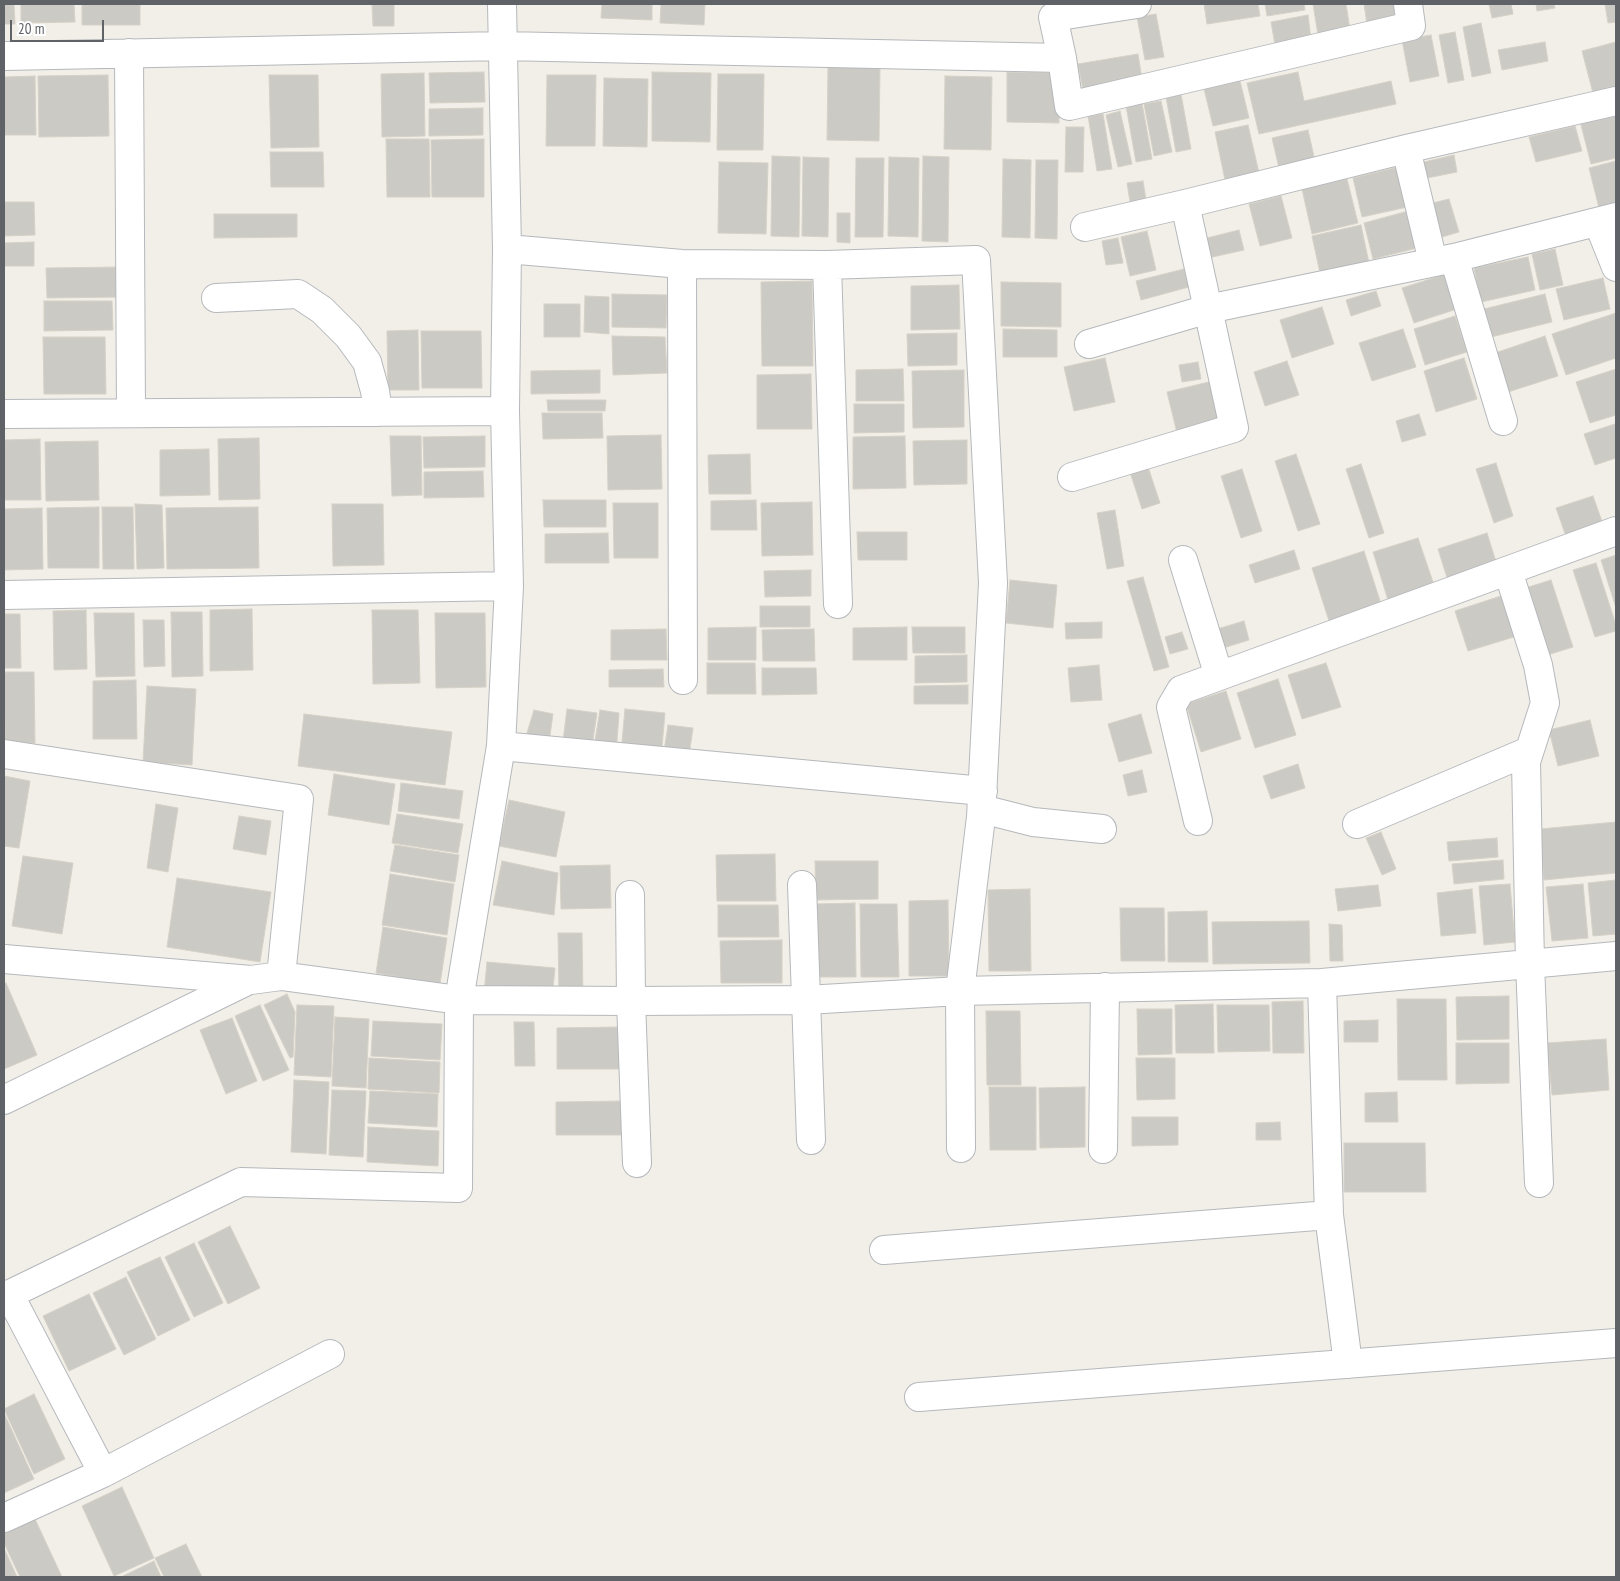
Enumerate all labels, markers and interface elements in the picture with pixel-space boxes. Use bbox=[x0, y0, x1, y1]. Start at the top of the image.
scale bar bbox=[12, 10, 106, 42]
text: 20 m bbox=[18, 19, 44, 38]

